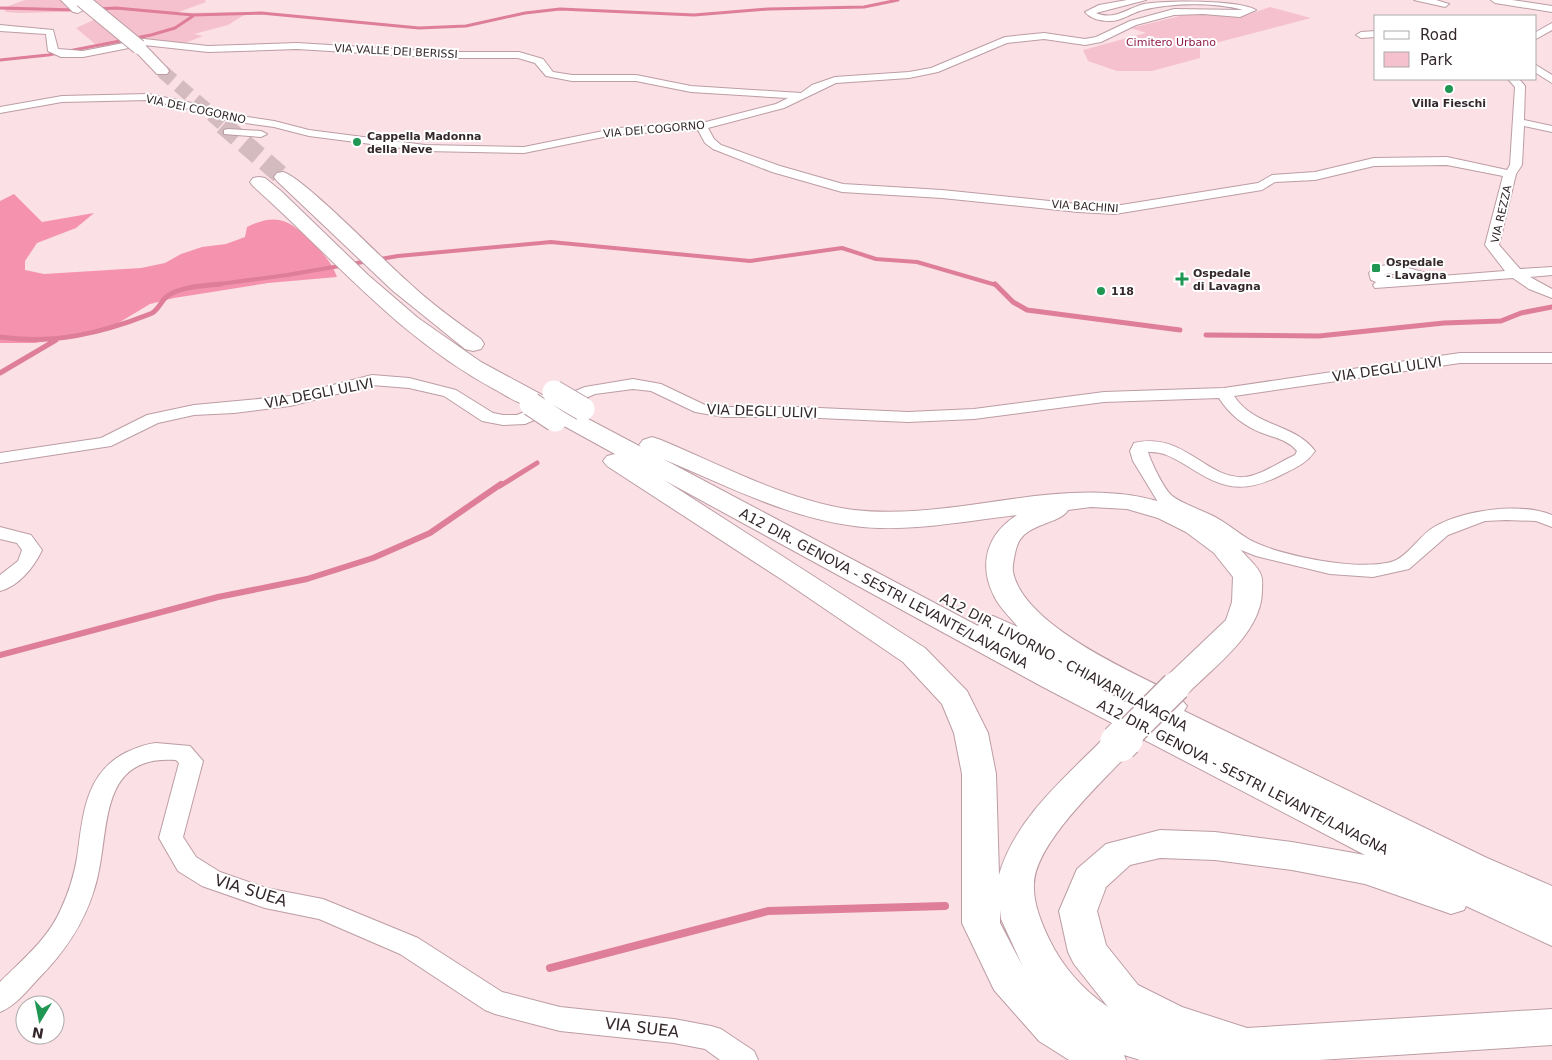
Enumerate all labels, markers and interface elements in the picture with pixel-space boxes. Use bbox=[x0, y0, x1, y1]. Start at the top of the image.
legend bbox=[1374, 15, 1537, 80]
text: Road bbox=[1420, 26, 1458, 44]
park label: Cimitero Urbano bbox=[1126, 36, 1216, 49]
street label: VIA VALLE DEI BERISSI bbox=[334, 42, 458, 61]
text: Park bbox=[1420, 51, 1453, 69]
marker: Villa Fieschi bbox=[1443, 83, 1455, 95]
street label: VIA DEI COGORNO bbox=[145, 93, 247, 127]
place label: Villa Fieschi bbox=[1412, 97, 1486, 110]
street label: VIA DEI COGORNO bbox=[603, 119, 706, 140]
place label: Cappella Madonna della Neve bbox=[367, 130, 481, 156]
marker: Cappella Madonna della Neve bbox=[351, 136, 363, 148]
street label: VIA REZZA bbox=[1489, 183, 1515, 244]
street label: VIA BACHINI bbox=[1051, 198, 1119, 215]
place label: Ospedale - Lavagna bbox=[1386, 256, 1447, 282]
marker: Ospedale - Lavagna bbox=[1370, 262, 1382, 274]
place label: Ospedale di Lavagna bbox=[1193, 267, 1261, 293]
marker: Ospedale di Lavagna bbox=[1175, 272, 1189, 286]
marker: 118 bbox=[1095, 285, 1107, 297]
place label: 118 bbox=[1111, 285, 1134, 298]
street label: VIA DEGLI ULIVI bbox=[1331, 353, 1443, 385]
street label: VIA DEGLI ULIVI bbox=[263, 375, 375, 411]
street label: VIA DEGLI ULIVI bbox=[707, 401, 817, 421]
street label: A12 DIR. GENOVA - SESTRI LEVANTE/LAVAGNA bbox=[737, 505, 1031, 671]
street label: A12 DIR. LIVORNO - CHIAVARI/LAVAGNA bbox=[938, 590, 1191, 735]
street label: A12 DIR. GENOVA - SESTRI LEVANTE/LAVAGNA bbox=[1095, 696, 1392, 858]
street label: VIA SUEA bbox=[212, 870, 289, 910]
north arrow bbox=[15, 995, 65, 1045]
street label: VIA SUEA bbox=[604, 1014, 680, 1041]
text: N bbox=[31, 1024, 45, 1042]

